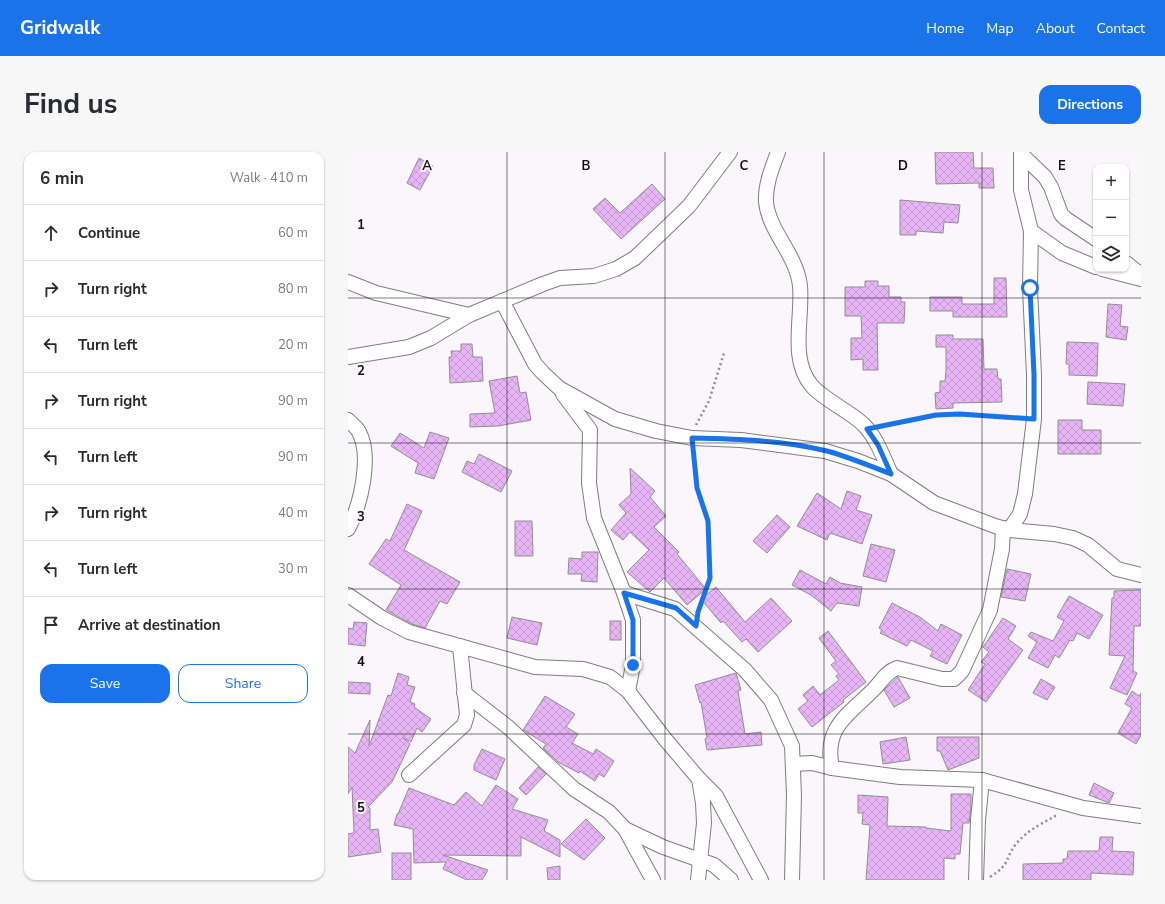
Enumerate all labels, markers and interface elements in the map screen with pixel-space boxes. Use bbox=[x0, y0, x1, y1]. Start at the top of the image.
text: Gridwalk bbox=[20, 15, 100, 41]
text: Home bbox=[926, 19, 964, 38]
text: Map bbox=[986, 19, 1014, 38]
text: About bbox=[1036, 19, 1075, 38]
text: Contact bbox=[1097, 19, 1145, 38]
text: Find us bbox=[24, 85, 118, 123]
button: Directions bbox=[1039, 85, 1141, 124]
text: A bbox=[422, 157, 432, 175]
text: B bbox=[582, 157, 591, 175]
text: C bbox=[740, 157, 749, 175]
text: D bbox=[898, 157, 908, 175]
text: E bbox=[1058, 157, 1066, 175]
map controls bbox=[1093, 164, 1129, 272]
button: + bbox=[1093, 164, 1129, 200]
text: 6 min bbox=[40, 167, 84, 190]
text: Walk · 410 m bbox=[230, 169, 308, 187]
button: − bbox=[1093, 200, 1129, 236]
text: 1 bbox=[357, 216, 365, 234]
icon: ahead bbox=[40, 222, 62, 244]
text: Continue bbox=[78, 223, 140, 243]
text: 60 m bbox=[278, 224, 308, 242]
button: layers bbox=[1093, 236, 1129, 272]
icon: right bbox=[40, 278, 62, 300]
text: Turn right bbox=[78, 279, 147, 299]
route start bbox=[1021, 279, 1039, 297]
text: 80 m bbox=[278, 280, 308, 298]
icon: left bbox=[40, 334, 62, 356]
text: Turn left bbox=[78, 335, 137, 355]
text: 20 m bbox=[278, 336, 308, 354]
text: 2 bbox=[357, 362, 365, 380]
icon: right bbox=[40, 390, 62, 412]
text: Turn right bbox=[78, 391, 147, 411]
text: 90 m bbox=[278, 392, 308, 410]
icon: left bbox=[40, 446, 62, 468]
text: Turn left bbox=[78, 447, 137, 467]
text: 90 m bbox=[278, 448, 308, 466]
icon: right bbox=[40, 502, 62, 524]
text: Turn right bbox=[78, 503, 147, 523]
text: 40 m bbox=[278, 504, 308, 522]
text: 3 bbox=[357, 508, 365, 526]
icon: left bbox=[40, 558, 62, 580]
text: Turn left bbox=[78, 559, 137, 579]
text: 30 m bbox=[278, 560, 308, 578]
icon: arrive bbox=[40, 614, 62, 636]
text: Arrive at destination bbox=[78, 615, 221, 635]
text: 4 bbox=[357, 653, 365, 671]
route end bbox=[624, 656, 642, 674]
button: Save bbox=[40, 664, 170, 703]
button: Share bbox=[178, 664, 308, 703]
text: 5 bbox=[357, 799, 365, 817]

